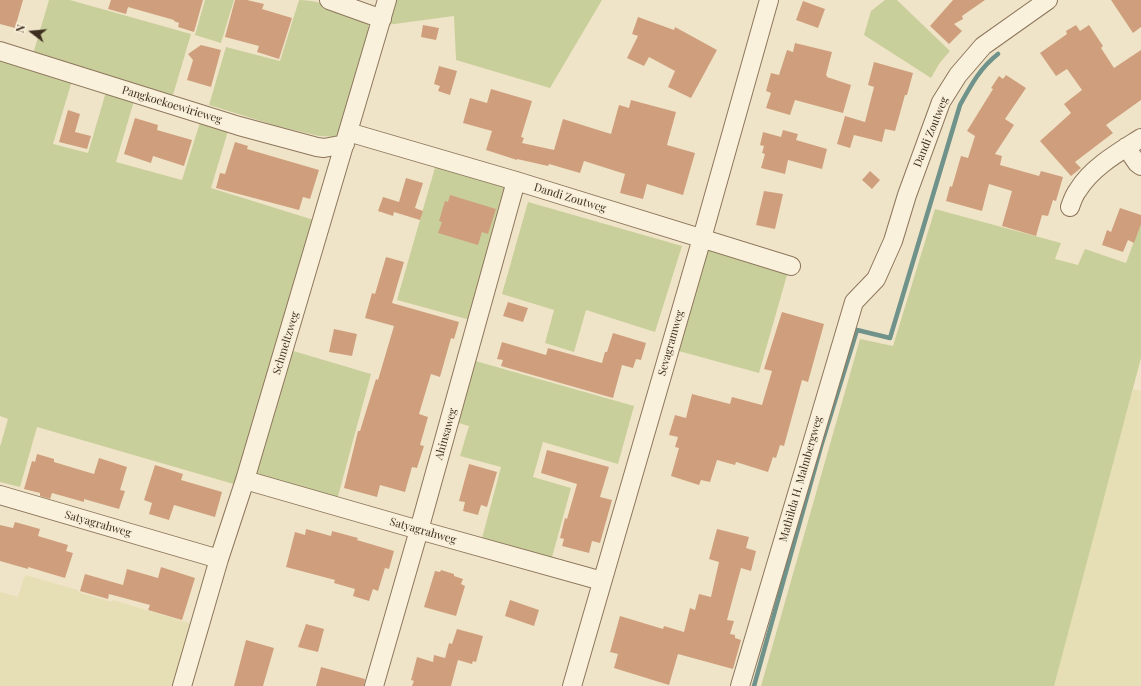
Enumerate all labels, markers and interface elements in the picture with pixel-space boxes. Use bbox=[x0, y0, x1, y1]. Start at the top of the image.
north arrow bbox=[12, 12, 52, 52]
text: N bbox=[12, 23, 28, 34]
street label: Pangkoekoewirieweg bbox=[120, 84, 224, 126]
street label: Dandi Zoutweg bbox=[911, 95, 951, 169]
street label: Dandi Zoutweg bbox=[532, 181, 608, 215]
street label: Sevagramweg bbox=[655, 309, 687, 377]
street label: Schmeltzweg bbox=[270, 310, 302, 376]
street label: Ahinsaweg bbox=[432, 407, 460, 461]
street label: Mathilda H. Malmbergweg bbox=[777, 415, 825, 543]
street label: Satyagrahweg bbox=[63, 508, 133, 540]
street label: Satyagrahweg bbox=[388, 515, 458, 547]

